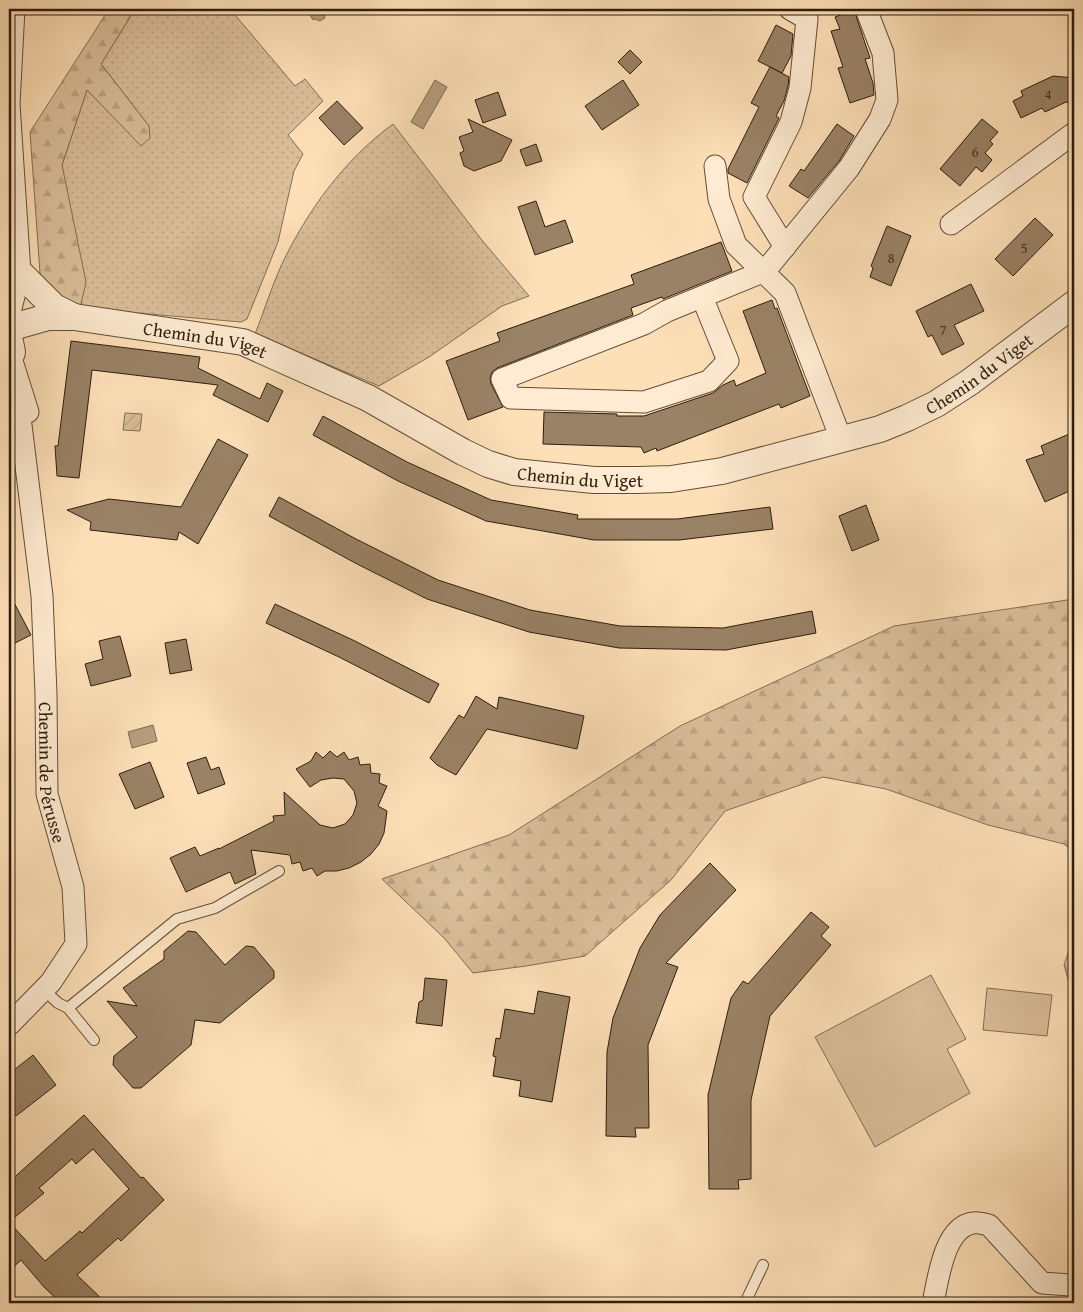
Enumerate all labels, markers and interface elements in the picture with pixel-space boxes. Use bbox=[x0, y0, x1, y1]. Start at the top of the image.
house number: 4 bbox=[1044, 83, 1052, 104]
house number: 6 bbox=[971, 141, 979, 162]
house number: 5 bbox=[1020, 237, 1028, 258]
house number: 8 bbox=[887, 247, 895, 268]
street label: Chemin du Viget bbox=[142, 314, 273, 365]
house number: 7 bbox=[939, 319, 947, 340]
street label: Chemin du Viget bbox=[921, 326, 1039, 421]
street label: Chemin du Viget bbox=[516, 459, 644, 494]
street label: Chemin de Pérusse bbox=[33, 702, 73, 846]

